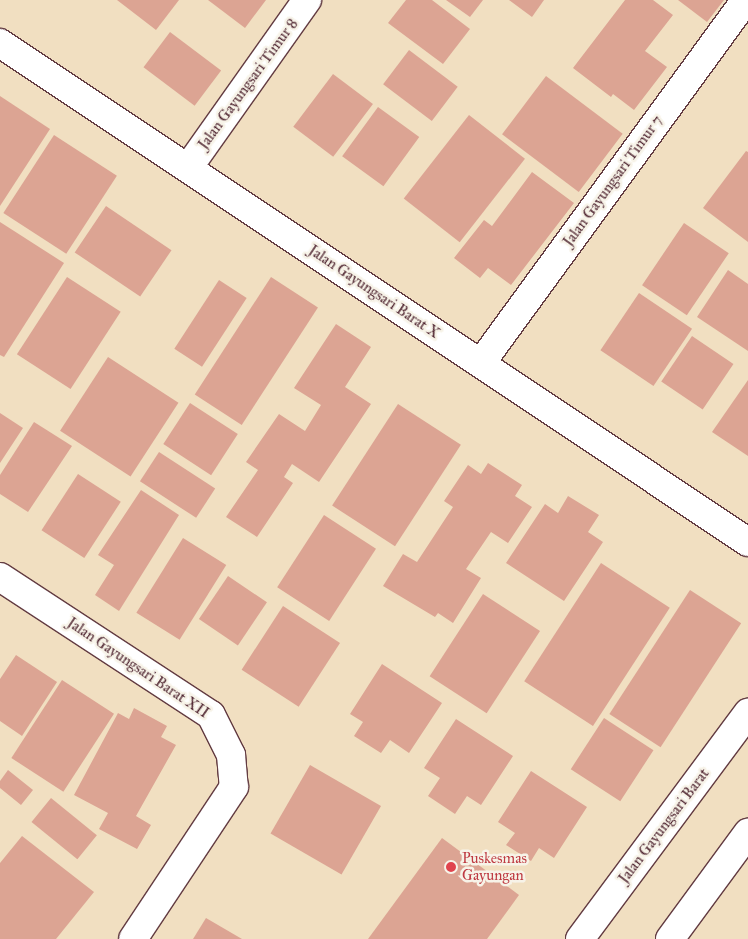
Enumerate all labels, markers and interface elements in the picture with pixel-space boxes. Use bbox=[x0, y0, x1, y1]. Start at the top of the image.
street label: Jalan Gayungsari Timur 8 bbox=[194, 15, 302, 153]
street label: Jalan Gayungsari Timur 7 bbox=[559, 112, 667, 250]
street label: Jalan Gayungsari Barat X bbox=[305, 241, 443, 343]
street label: Jalan Gayungsari Barat XII bbox=[64, 614, 212, 722]
street label: Jalan Gayungsari Barat bbox=[615, 765, 713, 887]
place label: Puskesmas Gayungan bbox=[462, 849, 527, 884]
marker: Puskesmas Gayungan bbox=[444, 860, 458, 874]

